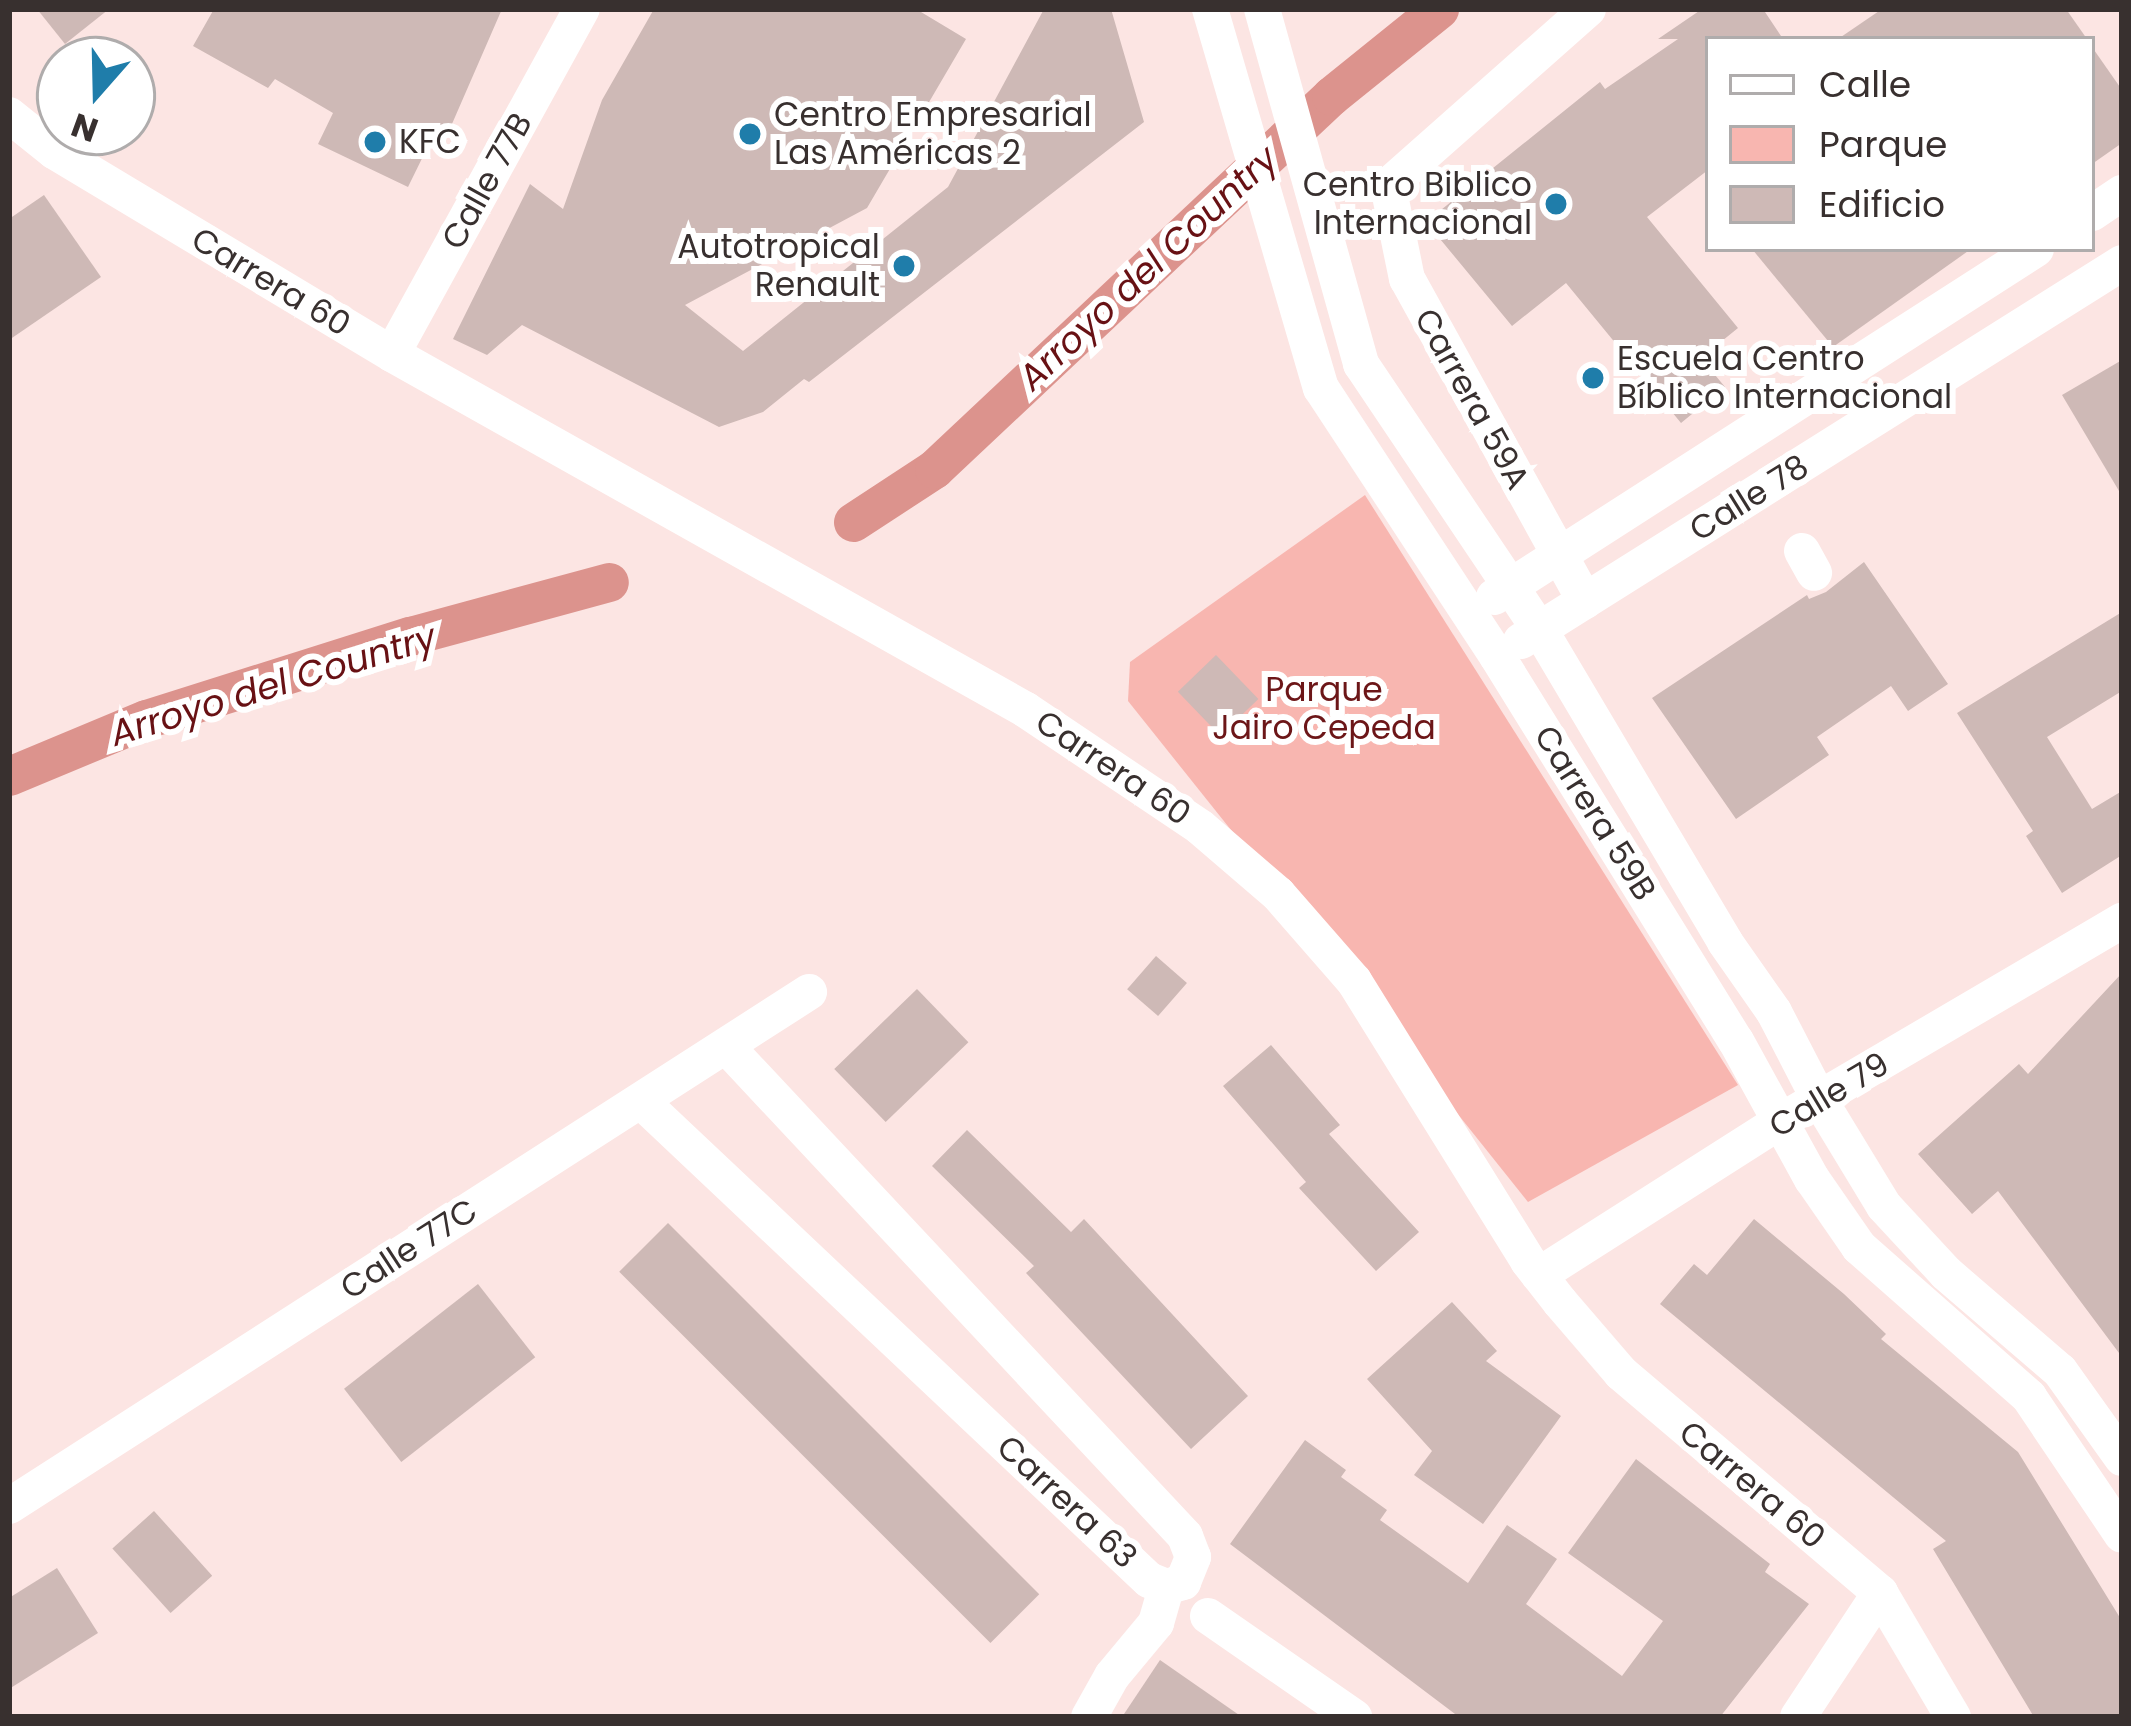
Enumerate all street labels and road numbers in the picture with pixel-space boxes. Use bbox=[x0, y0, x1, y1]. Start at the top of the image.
street label: Calle 77B bbox=[433, 106, 541, 256]
street label: Carrera 60 bbox=[185, 219, 357, 345]
street label: Carrera 59A bbox=[1406, 302, 1538, 496]
street label: Calle 78 bbox=[1682, 446, 1816, 550]
street label: Carrera 60 bbox=[1028, 702, 1198, 834]
street label: Carrera 59B bbox=[1526, 719, 1664, 907]
street label: Calle 79 bbox=[1762, 1044, 1896, 1146]
street label: Calle 77C bbox=[333, 1190, 485, 1308]
street label: Carrera 60 bbox=[1671, 1413, 1833, 1557]
street label: Carrera 63 bbox=[989, 1427, 1145, 1577]

